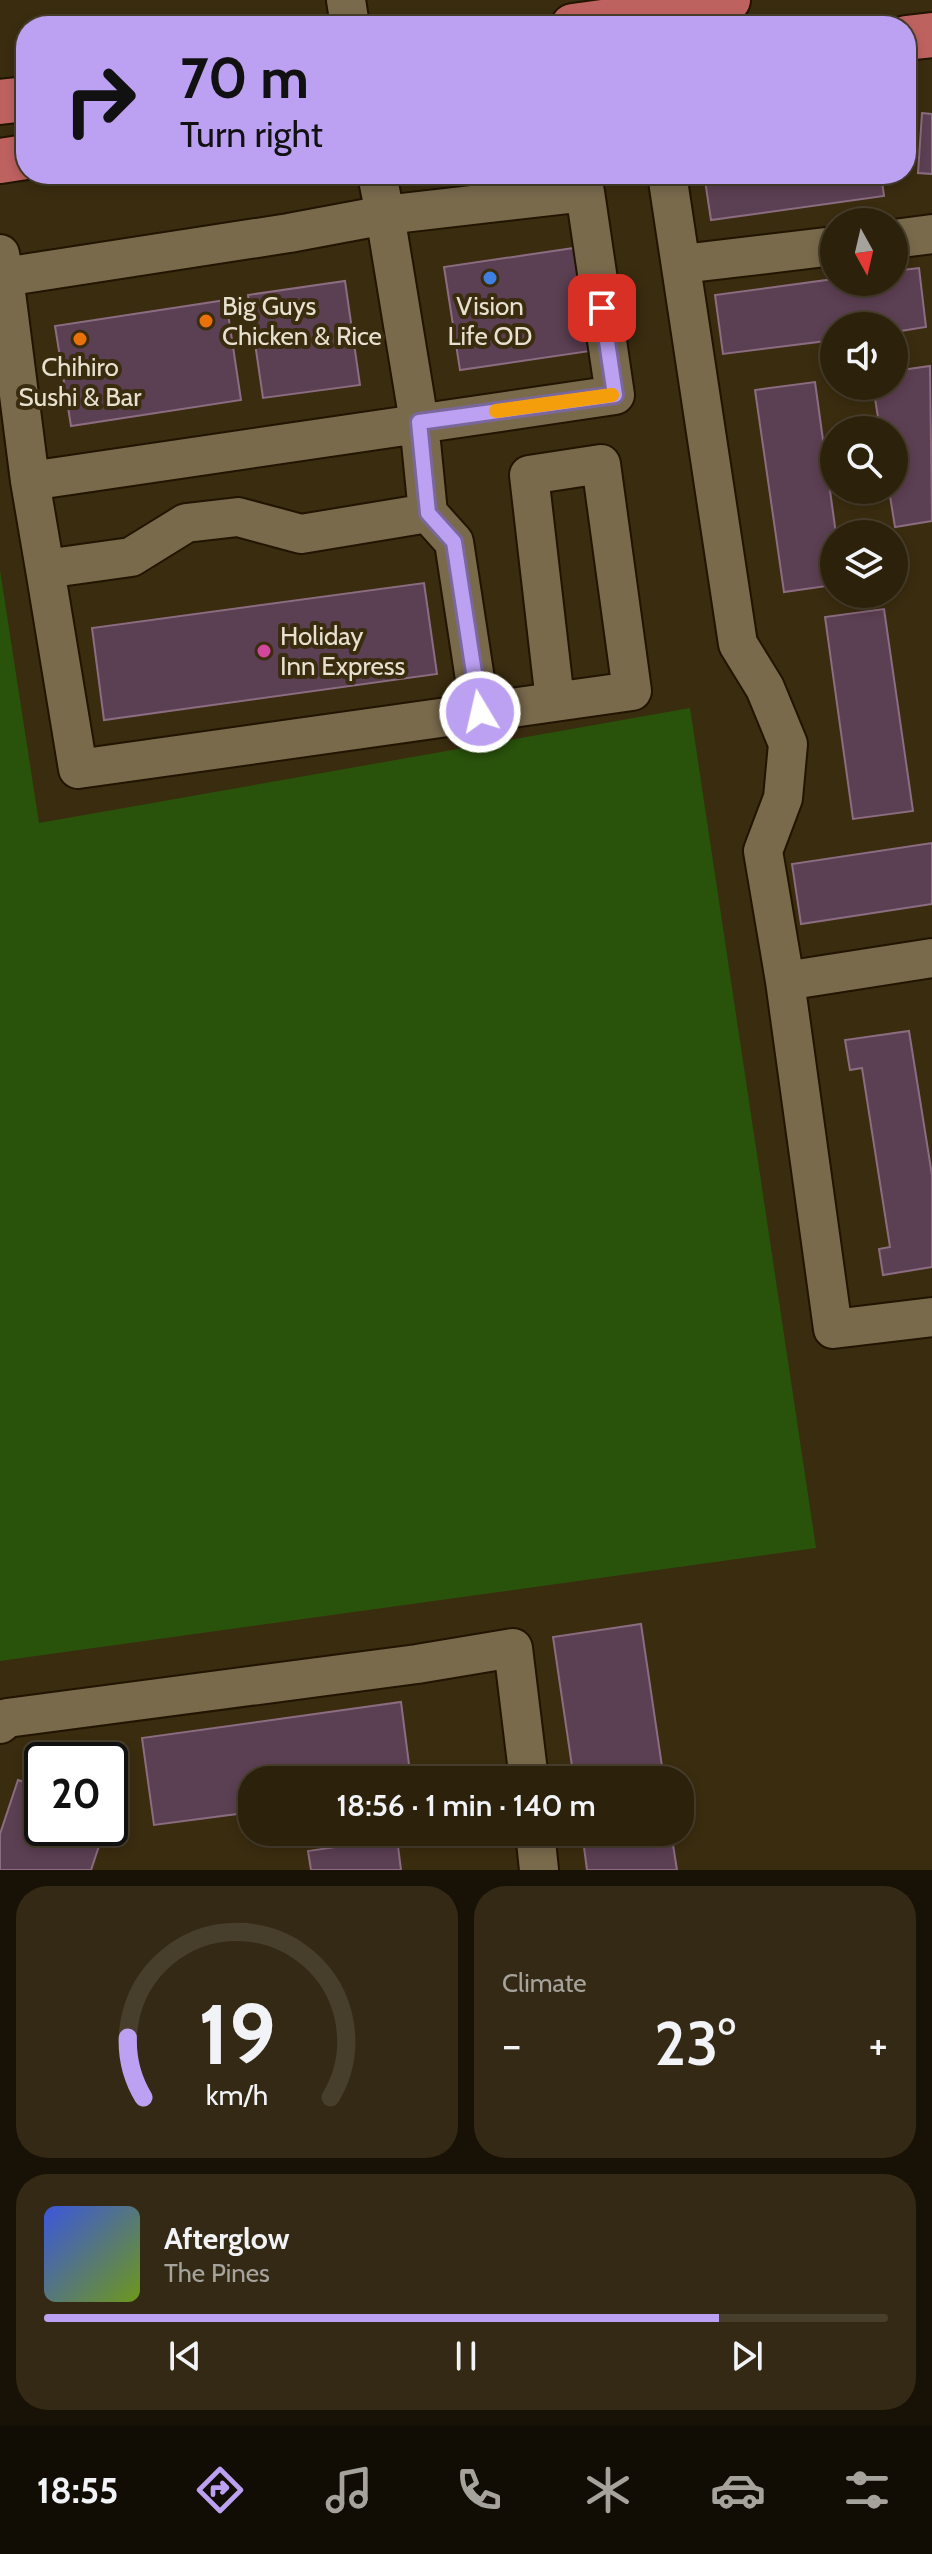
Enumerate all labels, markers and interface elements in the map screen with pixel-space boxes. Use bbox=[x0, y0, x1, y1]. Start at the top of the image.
text: 70 m bbox=[180, 44, 309, 112]
icon: right bbox=[48, 48, 152, 152]
text: Turn right bbox=[180, 112, 323, 156]
north arrow bbox=[820, 208, 908, 296]
map controls bbox=[820, 208, 908, 608]
marker: Vision Life OD bbox=[481, 269, 499, 287]
pin bbox=[568, 274, 636, 342]
icon: arrive bbox=[580, 286, 624, 330]
place label: Big Guys Chicken & Rice bbox=[222, 290, 382, 352]
place label: Vision Life OD bbox=[448, 290, 532, 352]
marker: Big Guys Chicken & Rice bbox=[197, 312, 215, 330]
button: sound bbox=[820, 312, 908, 400]
marker: Chihiro Sushi & Bar bbox=[71, 330, 89, 348]
place label: Chihiro Sushi & Bar bbox=[19, 351, 142, 413]
button: search bbox=[820, 416, 908, 504]
button: layers bbox=[820, 520, 908, 608]
place label: Holiday Inn Express bbox=[280, 620, 405, 682]
marker: Holiday Inn Express bbox=[255, 642, 273, 660]
position arrow bbox=[438, 670, 522, 754]
speed limit sign: 20 bbox=[24, 1742, 128, 1846]
text: 18:56 · 1 min · 140 m bbox=[336, 1787, 596, 1824]
text: Climate bbox=[502, 1967, 587, 1999]
text: 19 bbox=[198, 1984, 276, 2085]
text: 23° bbox=[654, 2007, 736, 2080]
text: − bbox=[502, 2018, 521, 2071]
text: + bbox=[869, 2018, 888, 2071]
text: km/h bbox=[206, 2077, 268, 2112]
text: Afterglow bbox=[164, 2220, 290, 2257]
text: The Pines bbox=[164, 2257, 270, 2289]
icon: previous bbox=[163, 2334, 207, 2378]
icon: pause bbox=[444, 2334, 488, 2378]
icon: next bbox=[725, 2334, 769, 2378]
icon: directions bbox=[192, 2462, 248, 2518]
icon: music bbox=[321, 2462, 377, 2518]
icon: phone bbox=[451, 2462, 507, 2518]
icon: climate bbox=[580, 2462, 636, 2518]
icon: car bbox=[710, 2462, 766, 2518]
icon: filters bbox=[839, 2462, 895, 2518]
text: 18:55 bbox=[37, 2468, 118, 2512]

